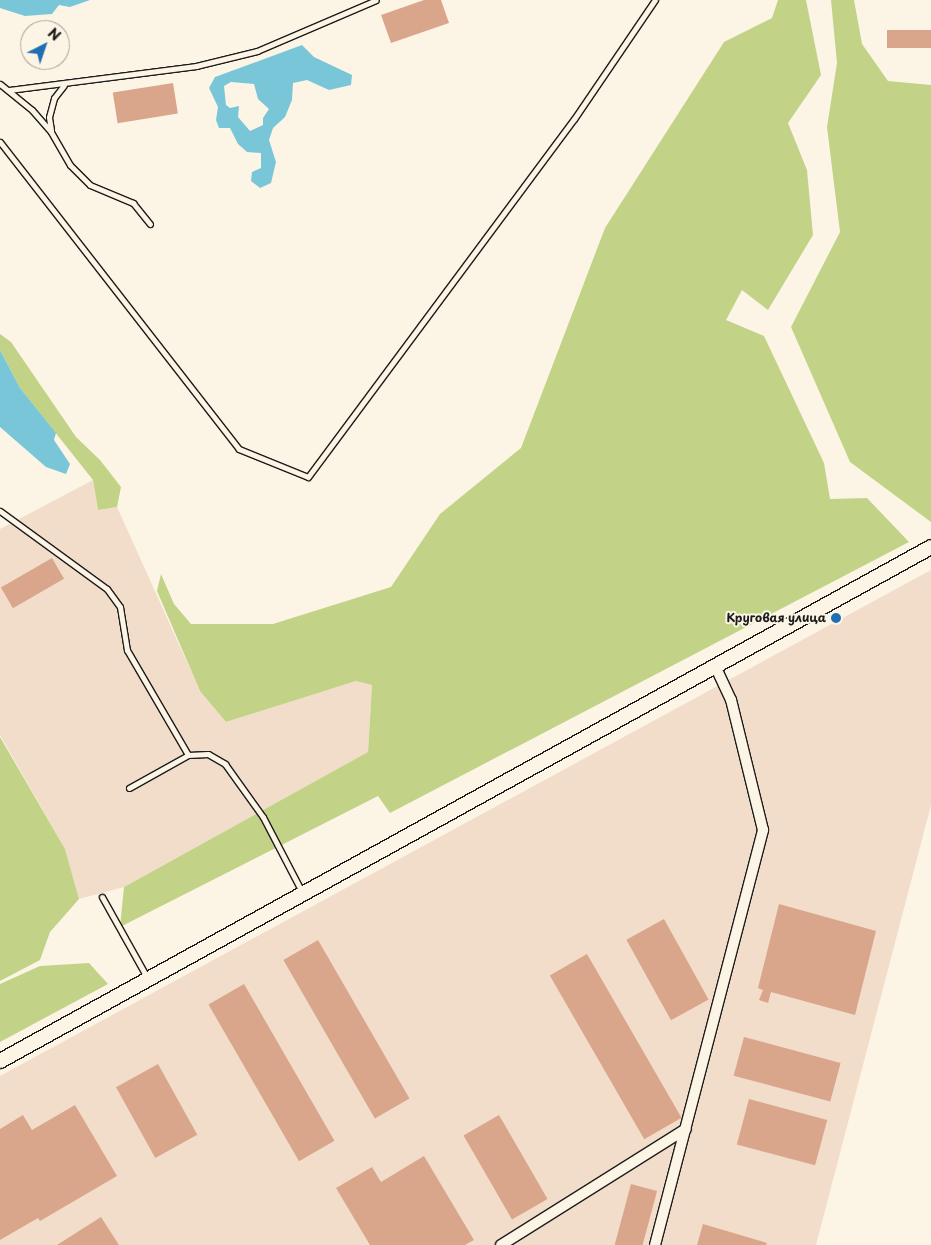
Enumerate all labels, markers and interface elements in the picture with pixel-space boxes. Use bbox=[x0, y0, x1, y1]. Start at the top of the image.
north arrow bbox=[20, 20, 70, 70]
text: N bbox=[43, 22, 66, 46]
place label: Круговая улица bbox=[726, 611, 826, 625]
marker: Круговая улица bbox=[830, 612, 842, 624]

